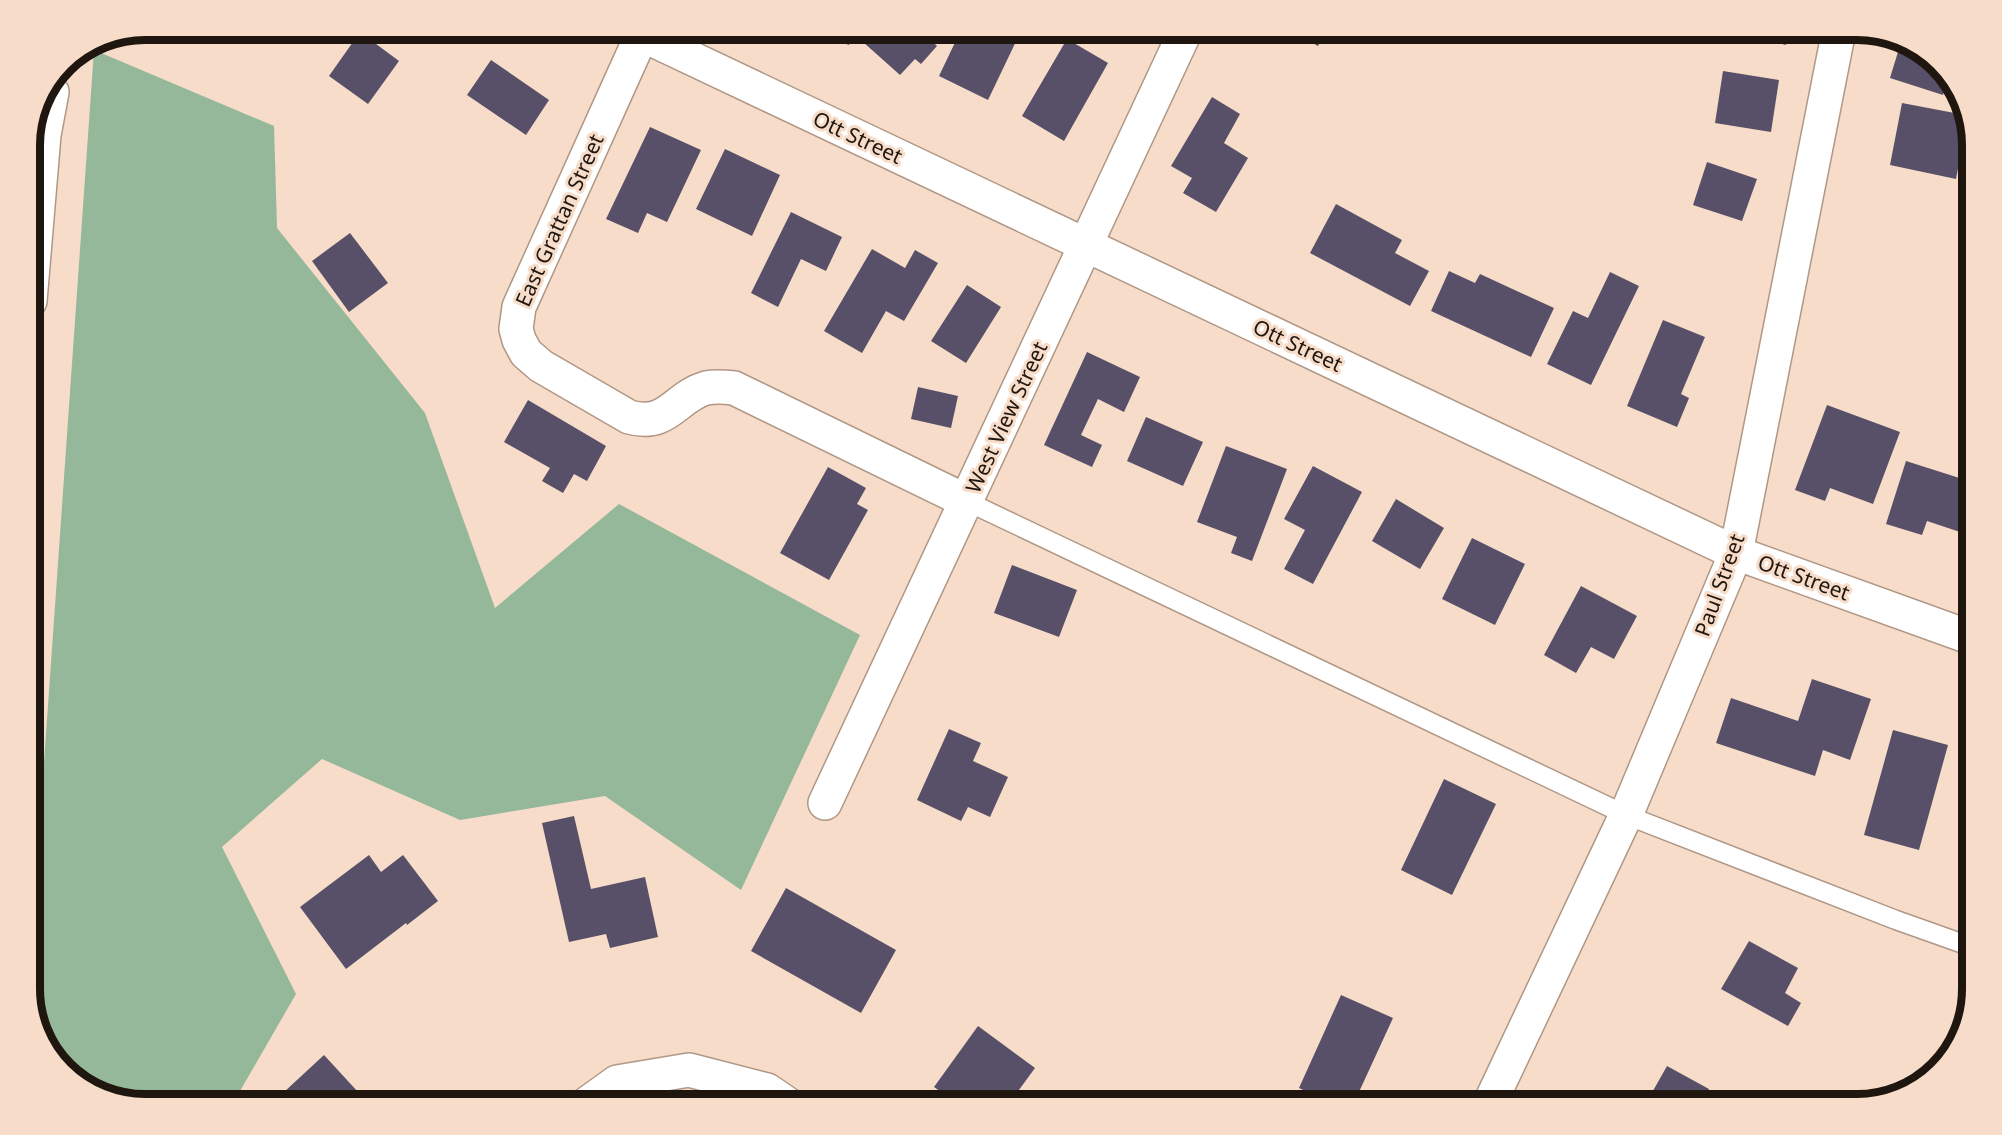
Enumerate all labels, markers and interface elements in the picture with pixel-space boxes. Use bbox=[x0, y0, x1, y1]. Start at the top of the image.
street label: Ott Street bbox=[809, 104, 908, 170]
street label: East Grattan Street bbox=[508, 129, 610, 311]
street label: Ott Street bbox=[1249, 312, 1348, 378]
street label: West View Street bbox=[959, 336, 1054, 497]
street label: Paul Street bbox=[1688, 530, 1751, 640]
street label: Ott Street bbox=[1754, 547, 1854, 607]

